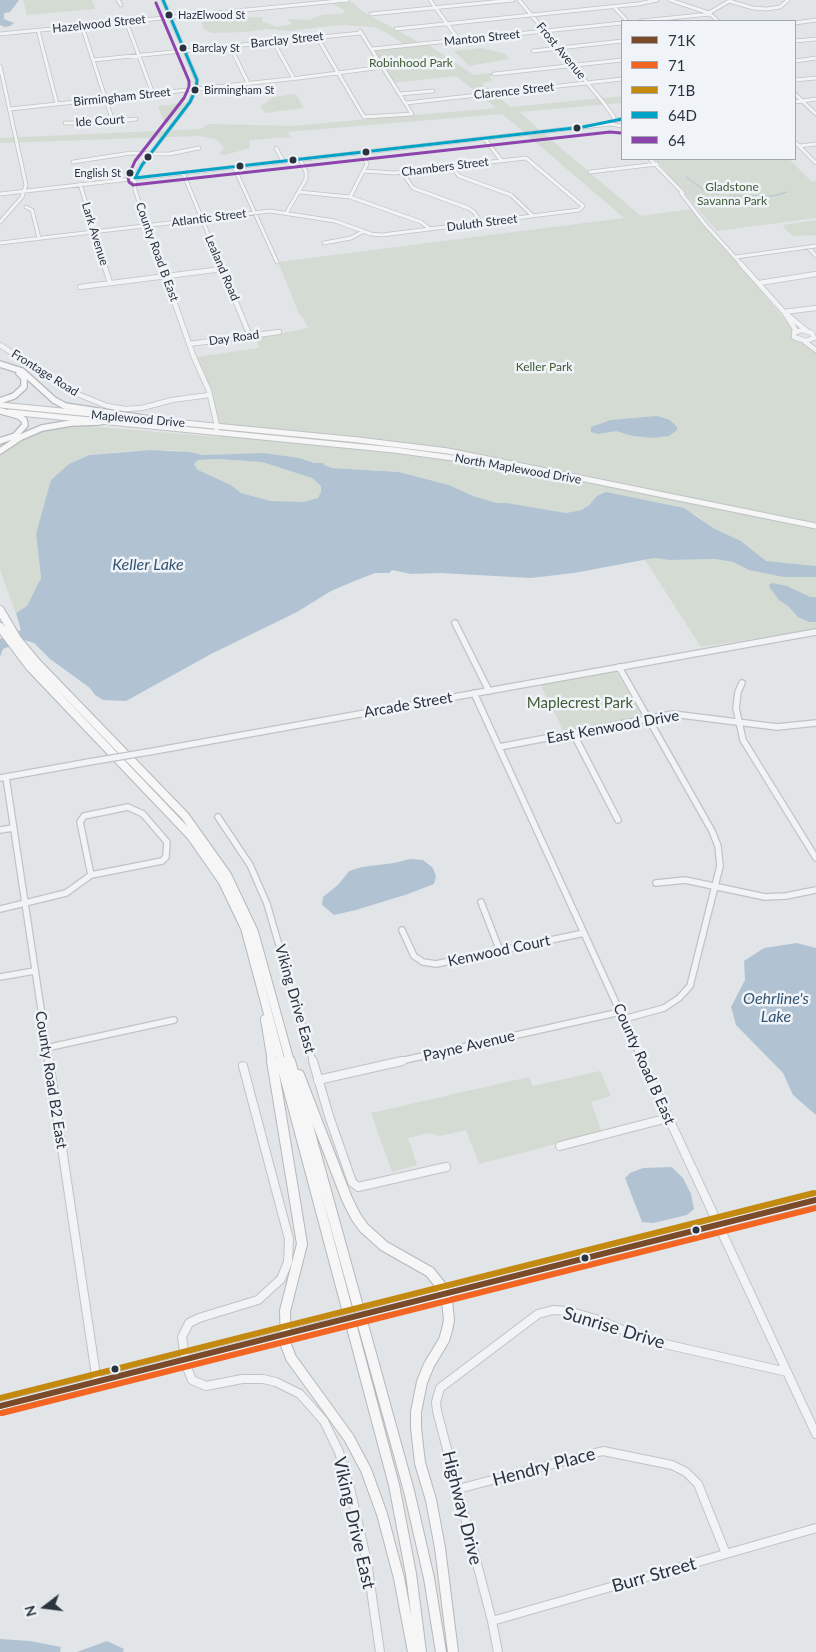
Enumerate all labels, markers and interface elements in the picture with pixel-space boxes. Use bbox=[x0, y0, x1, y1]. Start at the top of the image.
place label: HazElwood St bbox=[178, 8, 245, 22]
marker: HazElwood St bbox=[164, 10, 174, 20]
street label: Hazelwood Street bbox=[52, 12, 146, 36]
street label: Frost Avenue bbox=[533, 20, 589, 82]
legend bbox=[621, 20, 796, 160]
street label: Manton Street bbox=[443, 27, 521, 49]
street label: Barclay Street bbox=[250, 29, 324, 51]
text: 71K bbox=[668, 31, 695, 49]
place label: Barclay St bbox=[192, 41, 240, 55]
marker: Barclay St bbox=[178, 43, 188, 53]
park label: Robinhood Park bbox=[369, 56, 453, 70]
text: 71 bbox=[668, 56, 685, 74]
street label: Clarence Street bbox=[473, 80, 555, 102]
text: 71B bbox=[668, 81, 695, 99]
place label: Birmingham St bbox=[204, 83, 274, 97]
street label: Birmingham Street bbox=[73, 85, 171, 109]
marker: Birmingham St bbox=[190, 85, 200, 95]
text: 64D bbox=[668, 106, 697, 124]
street label: Ide Court bbox=[75, 112, 125, 130]
unlabelled marker bbox=[572, 123, 582, 133]
text: 64 bbox=[668, 131, 685, 149]
unlabelled marker bbox=[361, 147, 371, 157]
unlabelled marker bbox=[143, 152, 153, 162]
unlabelled marker bbox=[288, 155, 298, 165]
street label: Chambers Street bbox=[401, 155, 489, 179]
unlabelled marker bbox=[235, 161, 245, 171]
place label: English St bbox=[74, 166, 121, 180]
marker: English St bbox=[125, 168, 135, 178]
park label: Gladstone Savanna Park bbox=[697, 180, 767, 208]
street label: County Road B East bbox=[132, 200, 182, 304]
street label: Lark Avenue bbox=[79, 201, 111, 267]
street label: Atlantic Street bbox=[171, 206, 247, 230]
street label: Duluth Street bbox=[446, 212, 518, 234]
street label: Lealand Road bbox=[202, 233, 242, 303]
street label: Day Road bbox=[208, 327, 260, 349]
street label: Frontage Road bbox=[9, 347, 81, 399]
park label: Keller Park bbox=[516, 360, 572, 374]
street label: Maplewood Drive bbox=[90, 408, 186, 430]
street label: North Maplewood Drive bbox=[454, 451, 582, 487]
water label: Keller Lake bbox=[112, 555, 184, 575]
street label: Arcade Street bbox=[362, 688, 454, 722]
park label: Maplecrest Park bbox=[527, 694, 633, 712]
street label: East Kenwood Drive bbox=[545, 706, 681, 748]
street label: Kenwood Court bbox=[446, 931, 552, 971]
street label: Viking Drive East bbox=[271, 942, 319, 1056]
water label: Oehrline's Lake bbox=[743, 989, 809, 1027]
street label: County Road B East bbox=[609, 1001, 679, 1127]
street label: County Road B2 East bbox=[31, 1010, 71, 1150]
street label: Payne Avenue bbox=[421, 1027, 517, 1065]
unlabelled marker bbox=[691, 1225, 701, 1235]
unlabelled marker bbox=[580, 1253, 590, 1263]
street label: Sunrise Drive bbox=[560, 1302, 668, 1354]
unlabelled marker bbox=[110, 1364, 120, 1374]
street label: Hendry Place bbox=[490, 1443, 598, 1491]
street label: Highway Drive bbox=[437, 1449, 487, 1567]
street label: Viking Drive East bbox=[328, 1455, 380, 1591]
street label: Burr Street bbox=[609, 1553, 699, 1597]
north arrow bbox=[20, 1582, 70, 1632]
text: N bbox=[20, 1604, 40, 1618]

